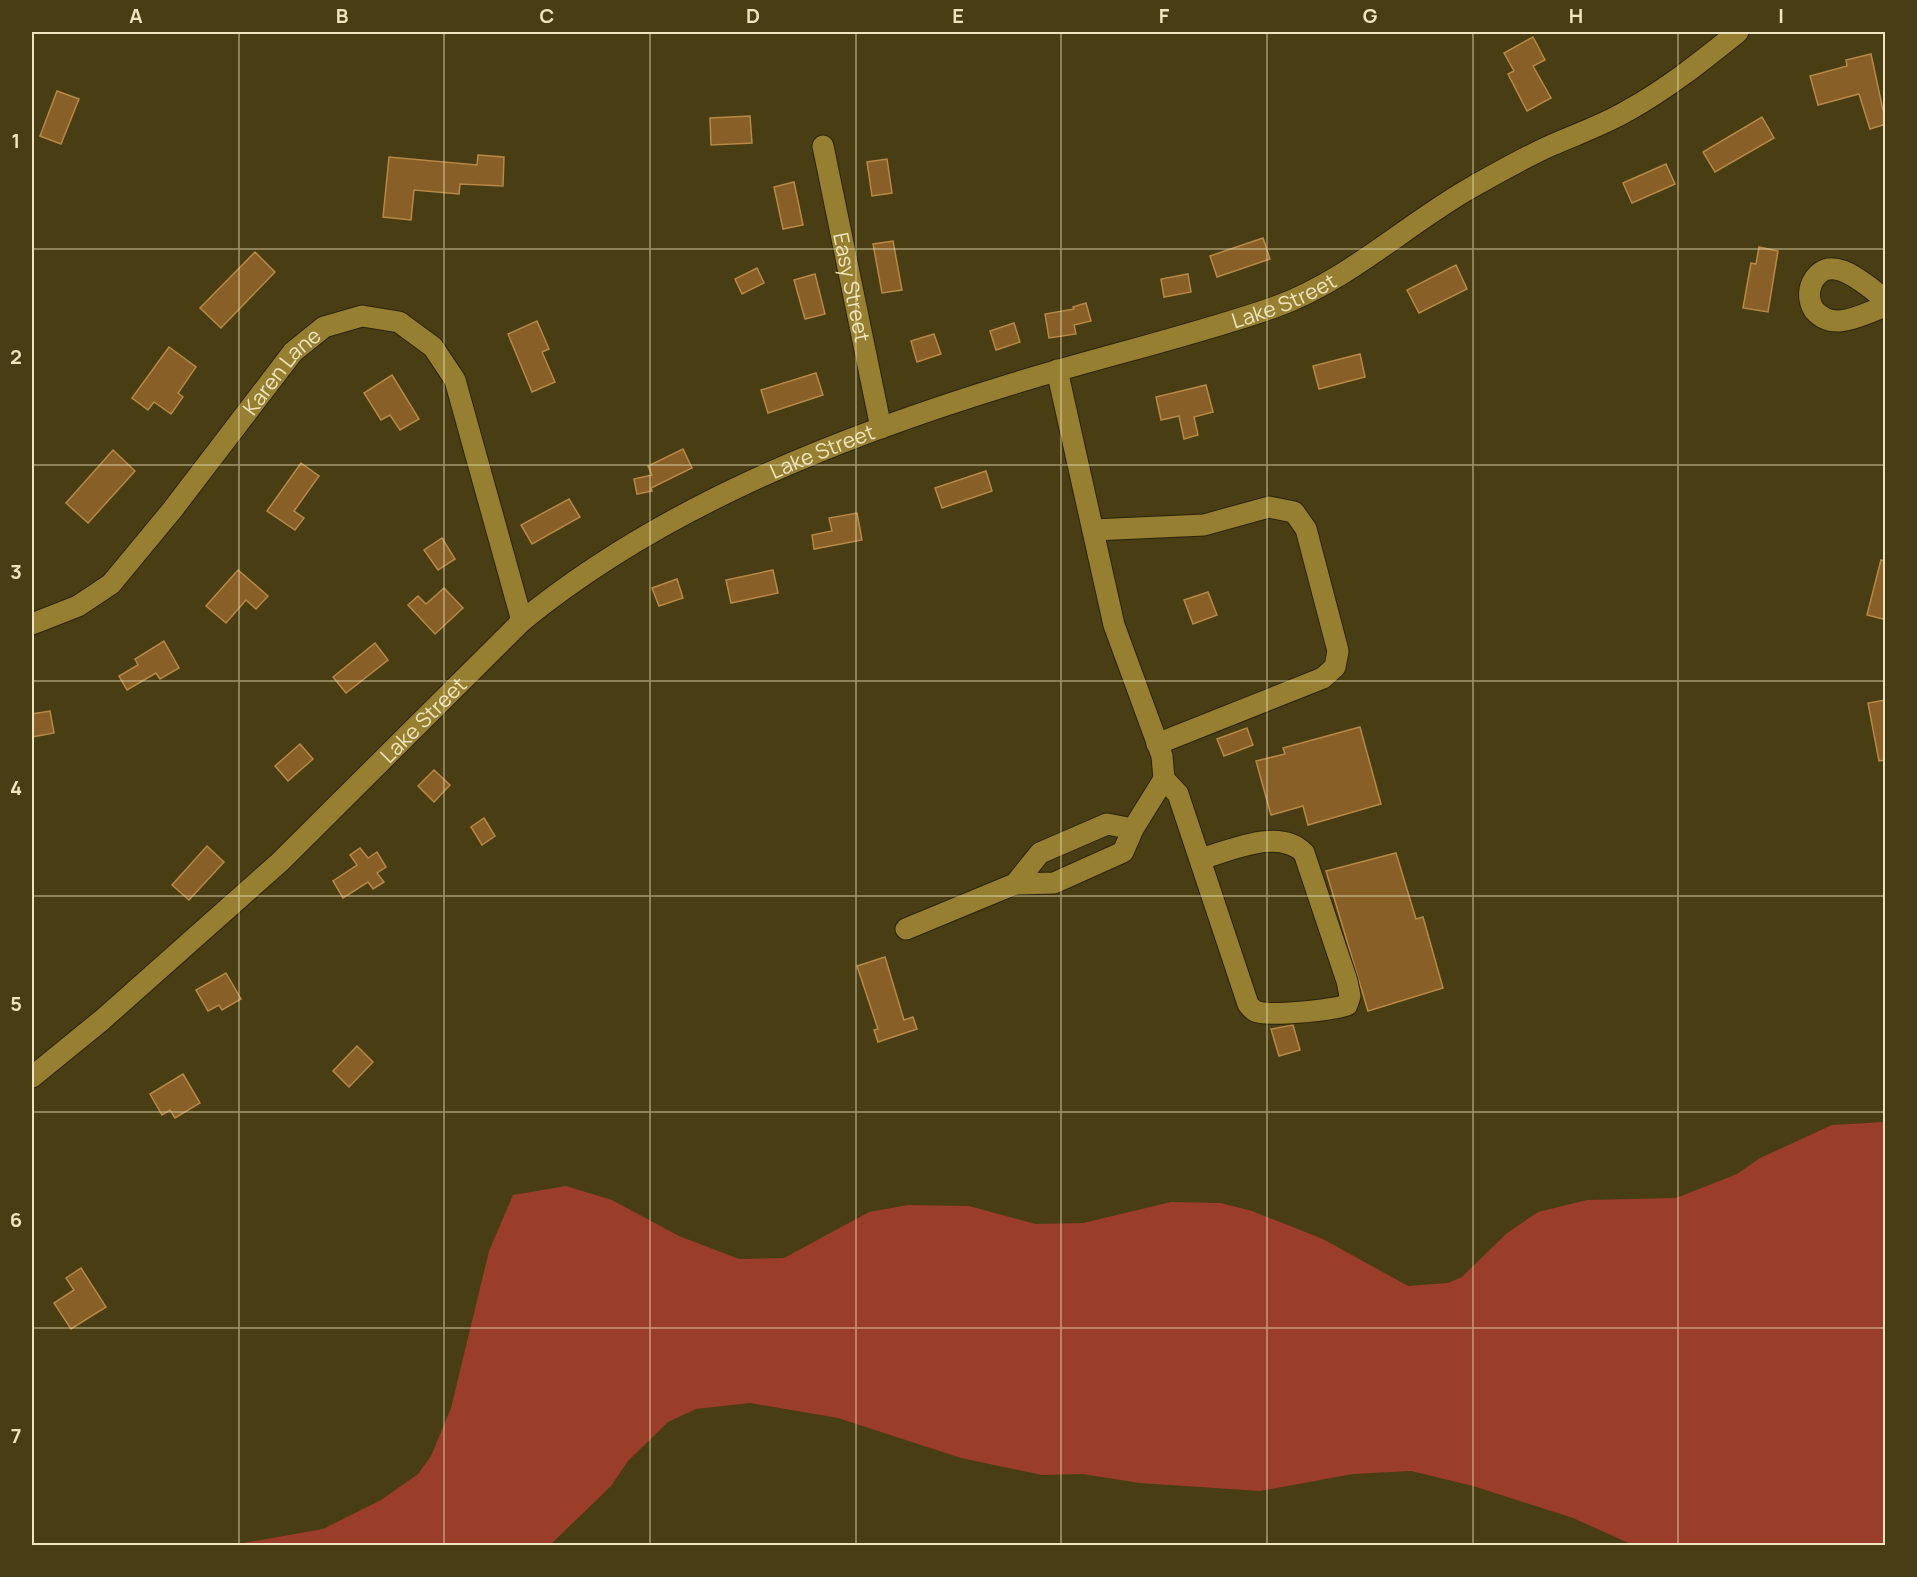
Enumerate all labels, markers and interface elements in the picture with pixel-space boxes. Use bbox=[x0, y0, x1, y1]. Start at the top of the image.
text: A bbox=[129, 2, 143, 29]
text: B bbox=[336, 2, 349, 29]
text: C bbox=[540, 2, 554, 29]
text: D bbox=[746, 2, 760, 29]
text: E bbox=[952, 2, 964, 29]
text: F bbox=[1159, 2, 1170, 29]
text: G bbox=[1363, 2, 1378, 29]
text: H bbox=[1569, 2, 1583, 29]
text: I bbox=[1778, 2, 1784, 29]
text: 1 bbox=[12, 127, 20, 154]
street label: Easy Street bbox=[827, 230, 877, 344]
street label: Lake Street bbox=[1228, 266, 1341, 334]
street label: Karen Lane bbox=[236, 321, 326, 421]
text: 2 bbox=[10, 343, 22, 370]
street label: Lake Street bbox=[765, 417, 878, 485]
text: 3 bbox=[10, 558, 22, 585]
street label: Lake Street bbox=[374, 671, 472, 769]
text: 4 bbox=[10, 774, 22, 801]
text: 5 bbox=[10, 990, 22, 1017]
text: 6 bbox=[10, 1206, 22, 1233]
text: 7 bbox=[11, 1422, 21, 1449]

